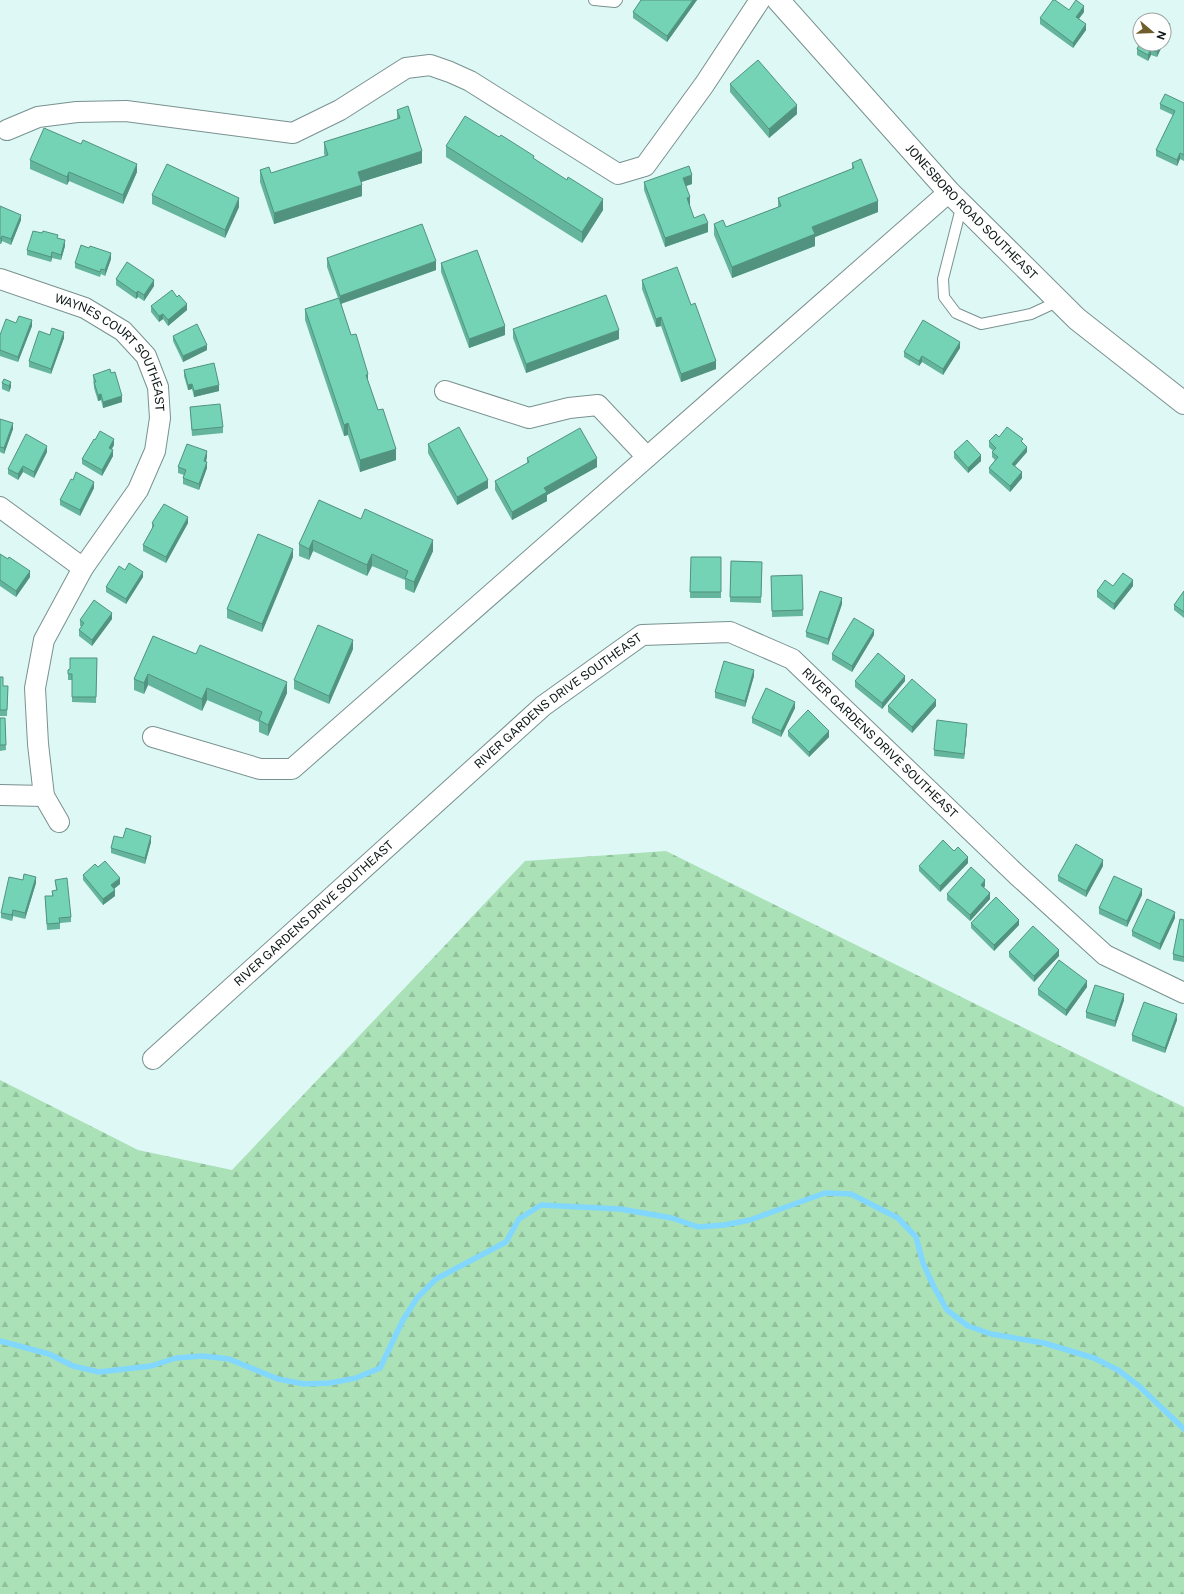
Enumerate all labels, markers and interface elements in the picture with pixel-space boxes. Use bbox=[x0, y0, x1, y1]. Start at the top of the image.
north arrow bbox=[1132, 12, 1172, 52]
text: N bbox=[1154, 29, 1169, 41]
street label: JONESBORO ROAD SOUTHEAST bbox=[903, 141, 1040, 282]
street label: WAYNES COURT SOUTHEAST bbox=[53, 291, 167, 412]
street label: RIVER GARDENS DRIVE SOUTHEAST bbox=[472, 630, 645, 772]
street label: RIVER GARDENS DRIVE SOUTHEAST bbox=[799, 665, 960, 821]
street label: RIVER GARDENS DRIVE SOUTHEAST bbox=[231, 838, 396, 989]

